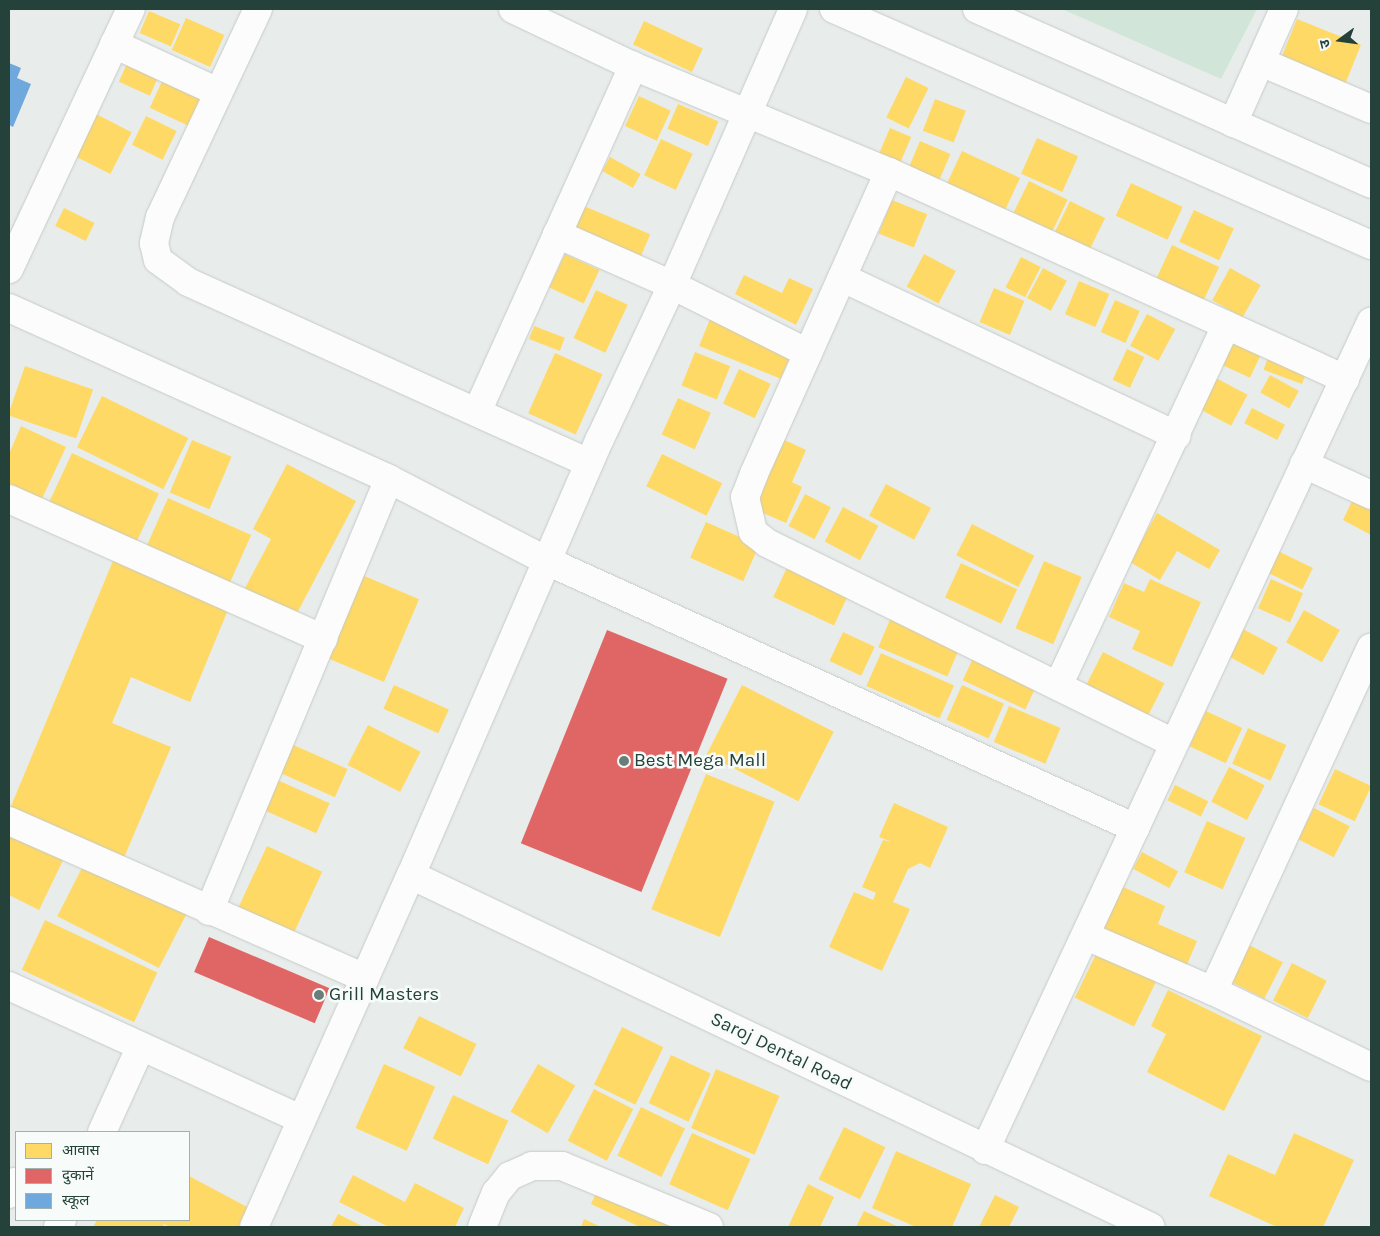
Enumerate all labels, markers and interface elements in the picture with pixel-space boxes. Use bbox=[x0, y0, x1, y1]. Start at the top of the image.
north arrow bbox=[1315, 15, 1365, 65]
text: उ bbox=[1316, 38, 1334, 50]
place label: Best Mega Mall bbox=[634, 750, 766, 772]
marker: Best Mega Mall bbox=[618, 755, 630, 767]
place label: Grill Masters bbox=[329, 984, 439, 1006]
marker: Grill Masters bbox=[313, 989, 325, 1001]
street label: Saroj Dental Road bbox=[707, 1008, 855, 1096]
legend bbox=[15, 1131, 190, 1221]
text: आवास bbox=[62, 1141, 100, 1159]
text: दुकानें bbox=[62, 1166, 94, 1184]
text: स्कूल bbox=[62, 1191, 90, 1209]

